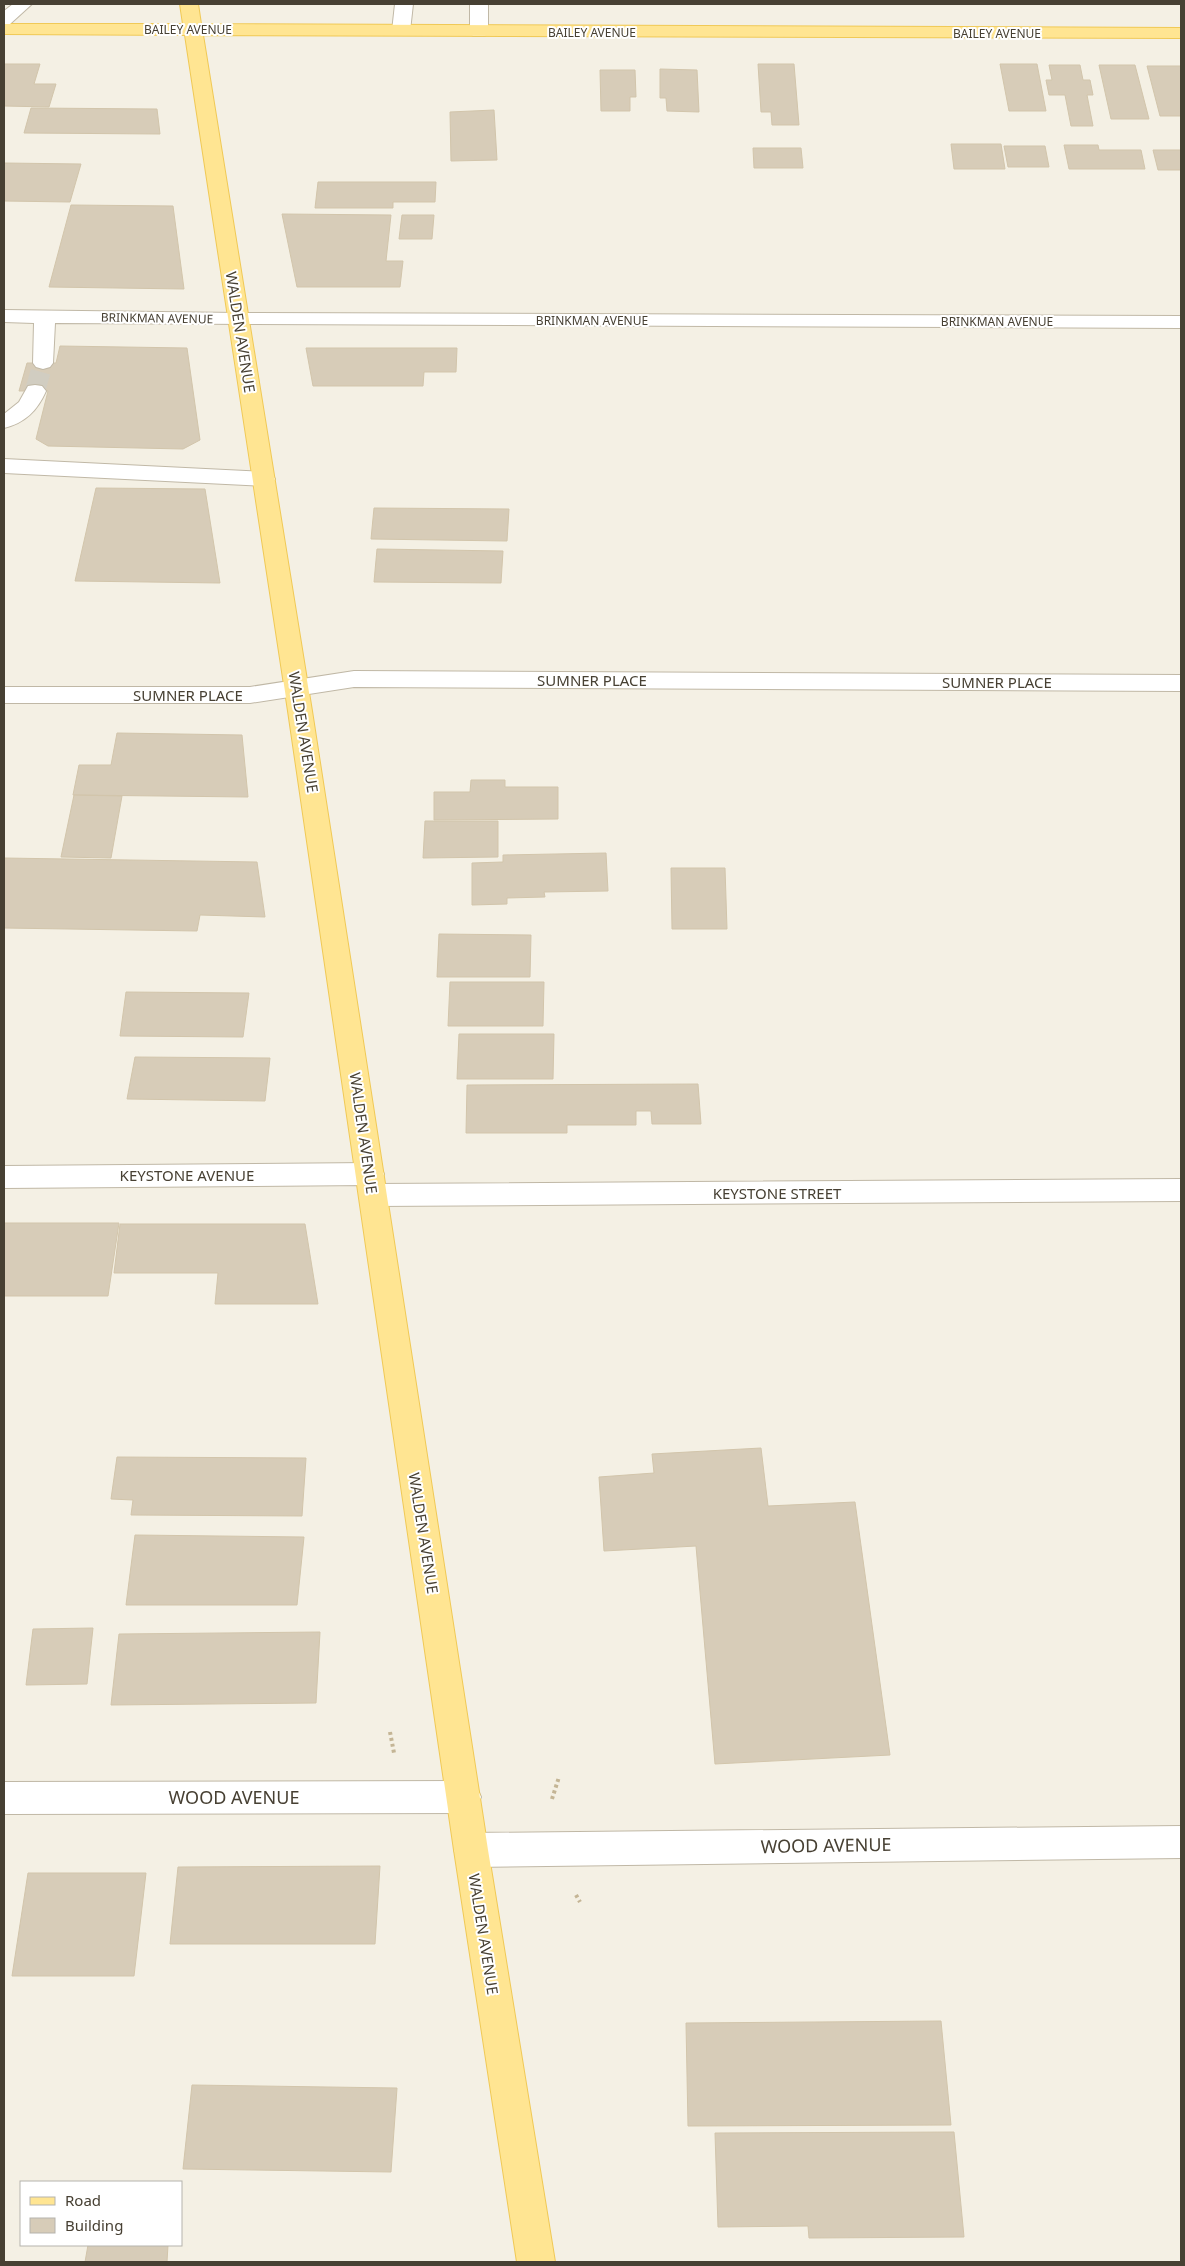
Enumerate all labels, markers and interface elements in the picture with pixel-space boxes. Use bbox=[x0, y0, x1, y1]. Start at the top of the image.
street label: BAILEY AVENUE bbox=[144, 21, 232, 38]
street label: BAILEY AVENUE bbox=[548, 24, 636, 41]
street label: BAILEY AVENUE bbox=[953, 25, 1041, 42]
street label: WALDEN AVENUE bbox=[222, 270, 260, 394]
street label: BRINKMAN AVENUE bbox=[101, 309, 213, 327]
street label: BRINKMAN AVENUE bbox=[536, 312, 648, 329]
street label: BRINKMAN AVENUE bbox=[941, 313, 1053, 330]
street label: WALDEN AVENUE bbox=[285, 670, 323, 794]
street label: SUMNER PLACE bbox=[537, 670, 647, 690]
street label: SUMNER PLACE bbox=[942, 672, 1052, 692]
street label: SUMNER PLACE bbox=[133, 685, 243, 705]
street label: WALDEN AVENUE bbox=[346, 1071, 382, 1195]
street label: KEYSTONE AVENUE bbox=[120, 1165, 254, 1185]
street label: KEYSTONE STREET bbox=[713, 1183, 842, 1203]
street label: WALDEN AVENUE bbox=[405, 1471, 443, 1595]
street label: WOOD AVENUE bbox=[169, 1785, 299, 1809]
street label: WOOD AVENUE bbox=[760, 1832, 892, 1858]
street label: WALDEN AVENUE bbox=[465, 1872, 503, 1996]
legend bbox=[20, 2181, 182, 2246]
text: Road bbox=[65, 2190, 101, 2210]
text: Building bbox=[65, 2215, 123, 2235]

